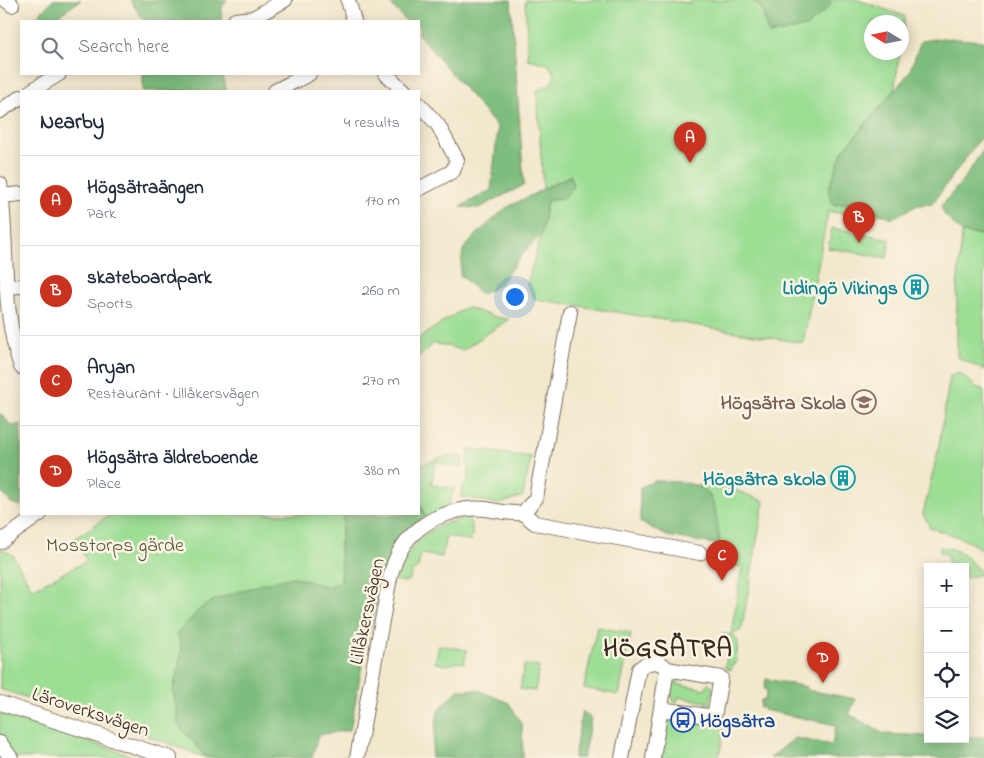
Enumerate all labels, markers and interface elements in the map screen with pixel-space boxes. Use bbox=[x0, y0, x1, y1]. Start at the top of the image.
north arrow bbox=[864, 15, 909, 60]
search box bbox=[20, 20, 420, 75]
icon: search bbox=[38, 34, 66, 62]
text: Search here bbox=[78, 34, 169, 61]
text: Nearby bbox=[40, 108, 104, 138]
text: 4 results bbox=[344, 111, 400, 135]
pin: A bbox=[674, 122, 706, 163]
text: Högsätraängen bbox=[87, 175, 204, 202]
text: A bbox=[51, 189, 61, 213]
text: 170 m bbox=[365, 189, 400, 213]
text: Park bbox=[87, 202, 116, 226]
pin: B bbox=[843, 202, 875, 243]
text: skateboardpark bbox=[87, 265, 212, 292]
building icon: Lidingö Vikings bbox=[903, 274, 929, 300]
place label: Lidingö Vikings bbox=[783, 275, 898, 305]
text: B bbox=[51, 279, 61, 303]
text: 260 m bbox=[362, 279, 400, 303]
your location bbox=[502, 284, 528, 310]
text: Sports bbox=[87, 292, 133, 316]
text: Aryan bbox=[87, 355, 135, 382]
text: C bbox=[52, 369, 60, 393]
text: 270 m bbox=[362, 369, 400, 393]
text: Restaurant · Lillåkersvägen bbox=[87, 382, 259, 406]
school or university icon: Högsätra Skola bbox=[851, 389, 877, 415]
place label: Högsätra Skola bbox=[720, 390, 846, 420]
text: Högsätra äldreboende bbox=[87, 445, 258, 472]
text: D bbox=[50, 459, 62, 483]
text: 380 m bbox=[364, 459, 400, 483]
building icon: Högsätra skola bbox=[830, 465, 856, 491]
place label: Högsätra skola bbox=[703, 466, 826, 496]
text: Place bbox=[87, 472, 121, 496]
park label: Mosstorps gärde bbox=[46, 532, 184, 562]
pin: C bbox=[706, 540, 738, 581]
street label: Lillåkersvägen bbox=[343, 555, 395, 668]
map controls bbox=[924, 563, 969, 743]
button: + bbox=[924, 563, 969, 608]
button: − bbox=[924, 608, 969, 653]
district label: HÖGSÄTRA bbox=[603, 632, 733, 668]
pin: D bbox=[807, 642, 839, 683]
button: locate bbox=[924, 653, 969, 698]
street label: Läroverksvägen bbox=[27, 681, 153, 747]
button: layers bbox=[924, 698, 969, 743]
bus stop icon: Högsätra bbox=[670, 707, 696, 733]
place label: Högsätra bbox=[700, 708, 775, 738]

